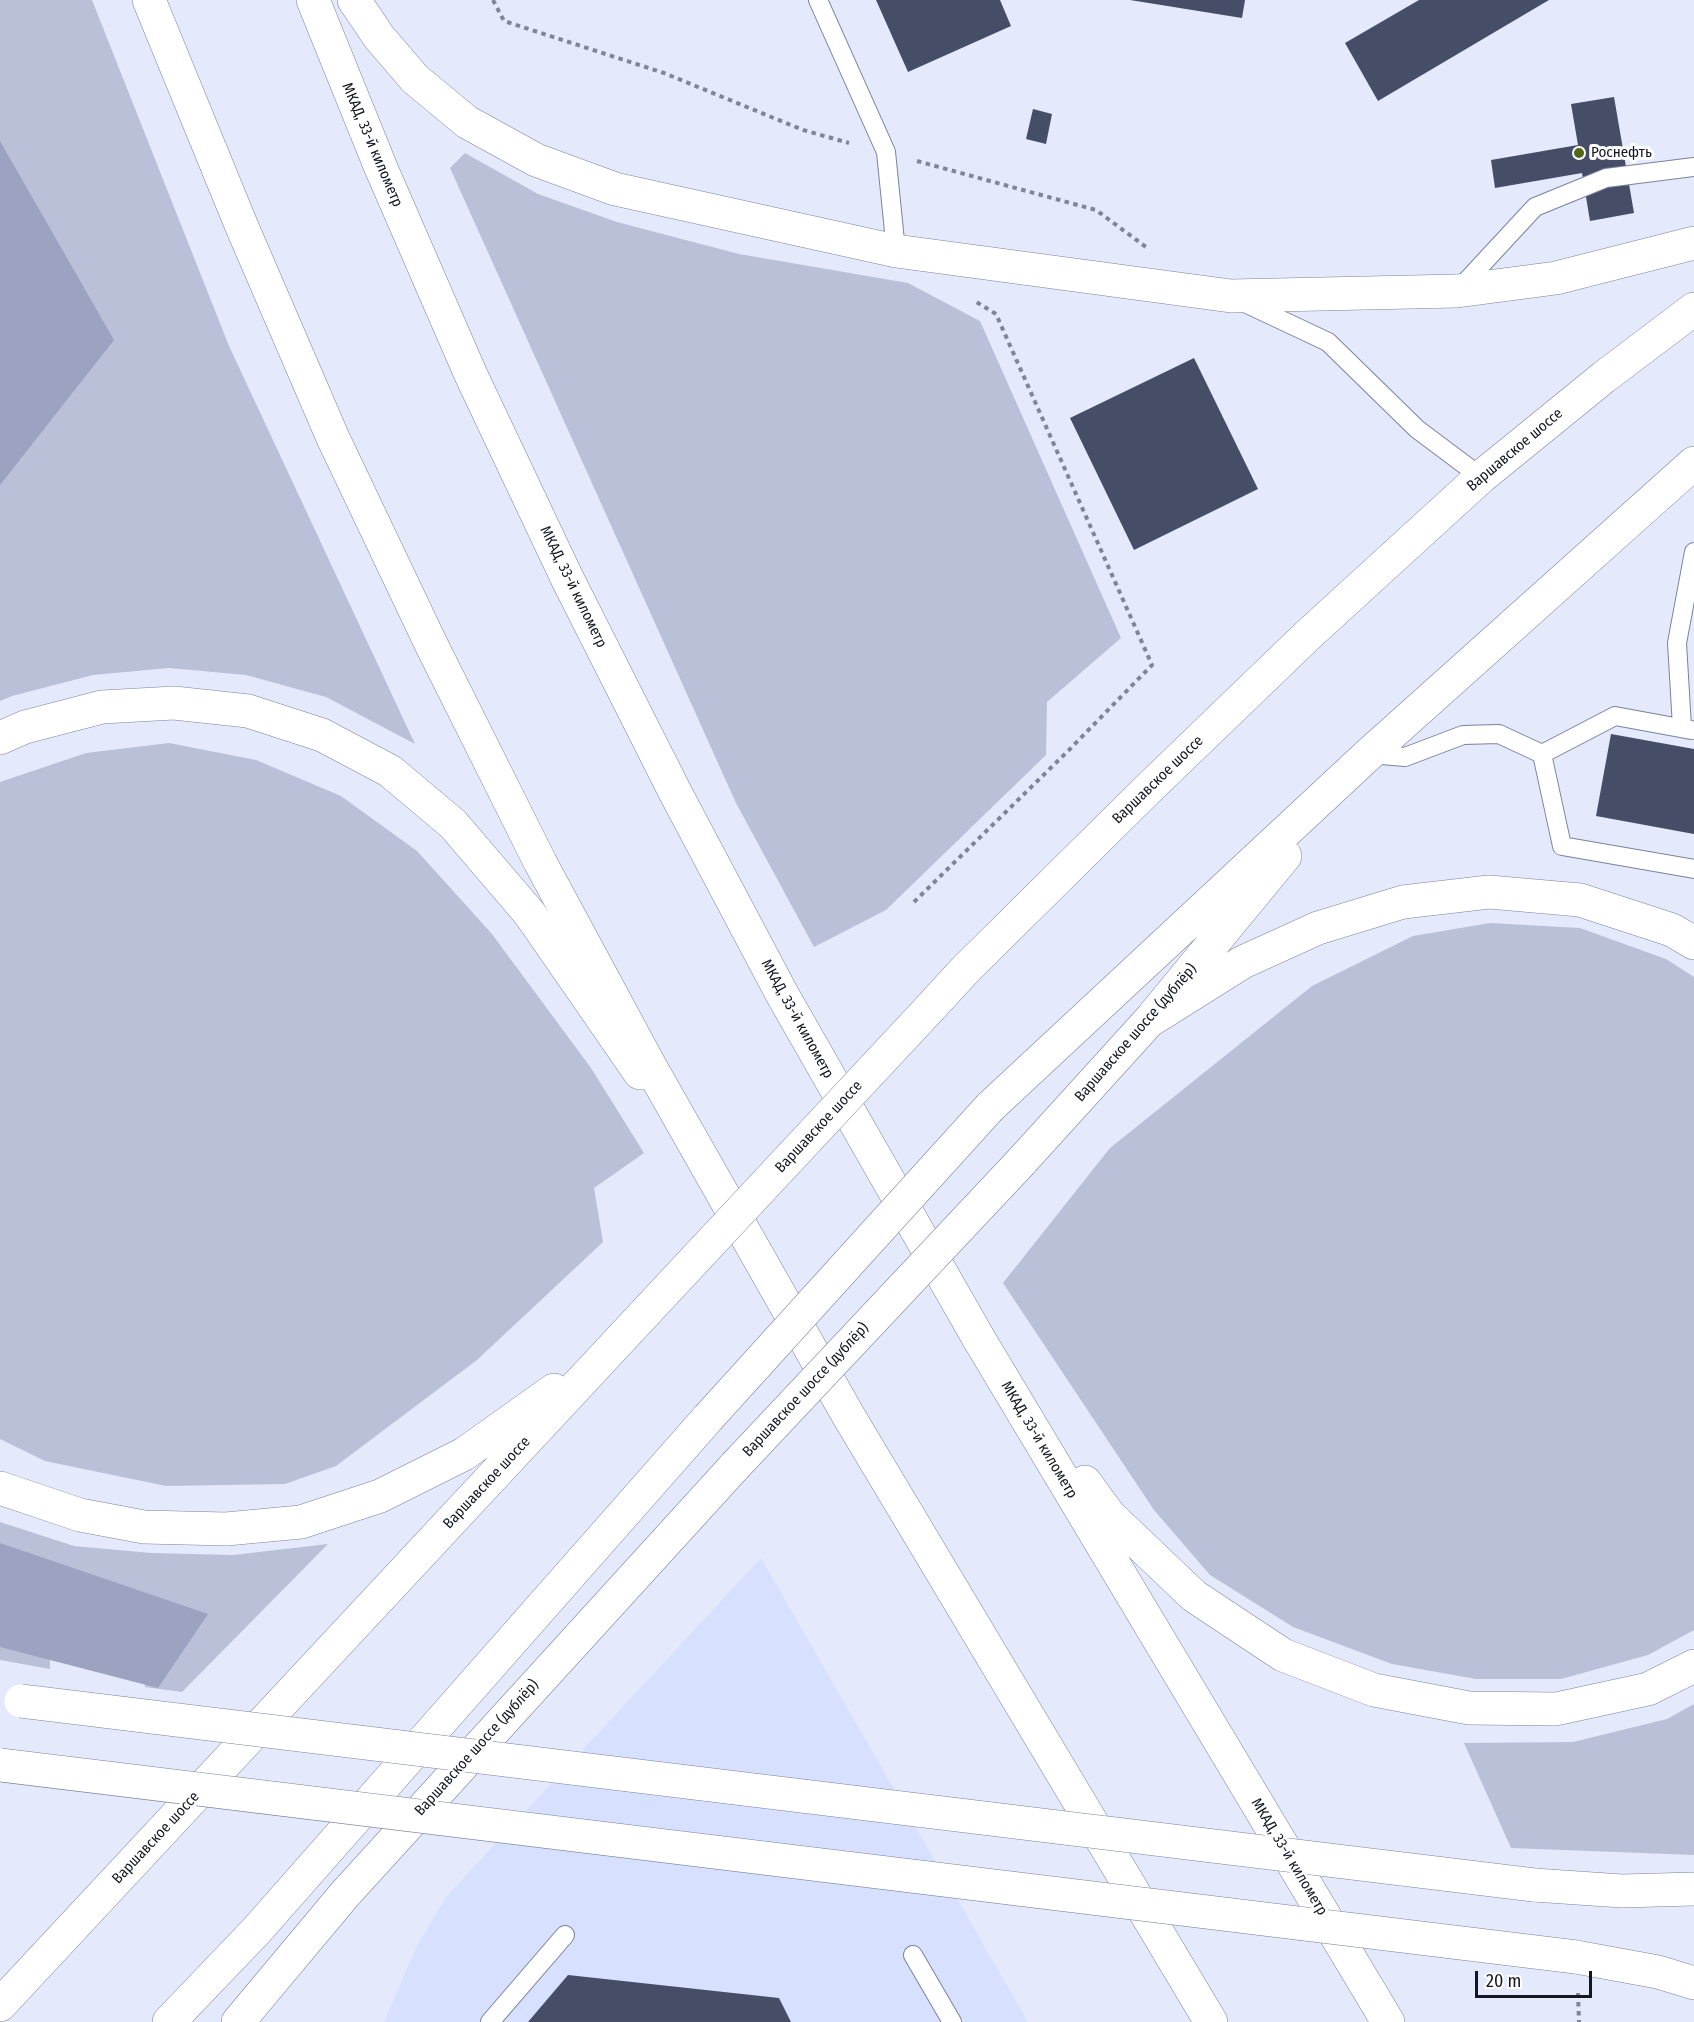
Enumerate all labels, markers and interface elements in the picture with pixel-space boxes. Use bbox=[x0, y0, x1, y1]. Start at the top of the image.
street label: МКАД, 33-й километр bbox=[338, 80, 406, 210]
place label: Роснефть bbox=[1591, 144, 1652, 162]
marker: Роснефть bbox=[1572, 146, 1586, 160]
street label: Варшавское шоссе bbox=[1463, 405, 1567, 495]
street label: МКАД, 33-й километр bbox=[536, 523, 610, 651]
street label: Варшавское шоссе bbox=[1109, 732, 1207, 828]
street label: МКАД, 33-й километр bbox=[757, 956, 837, 1082]
street label: Варшавское шоссе (дублёр) bbox=[1071, 960, 1201, 1106]
street label: Варшавское шоссе bbox=[772, 1077, 866, 1177]
street label: Варшавское шоссе (дублёр) bbox=[739, 1319, 873, 1461]
street label: МКАД, 33-й километр bbox=[997, 1378, 1081, 1502]
street label: Варшавское шоссе bbox=[440, 1433, 534, 1533]
street label: Варшавское шоссе (дублёр) bbox=[411, 1676, 543, 1820]
street label: Варшавское шоссе bbox=[109, 1788, 203, 1888]
street label: МКАД, 33-й километр bbox=[1247, 1795, 1331, 1919]
scale bar bbox=[1478, 1959, 1595, 1997]
text: 20 m bbox=[1486, 1970, 1521, 1992]

